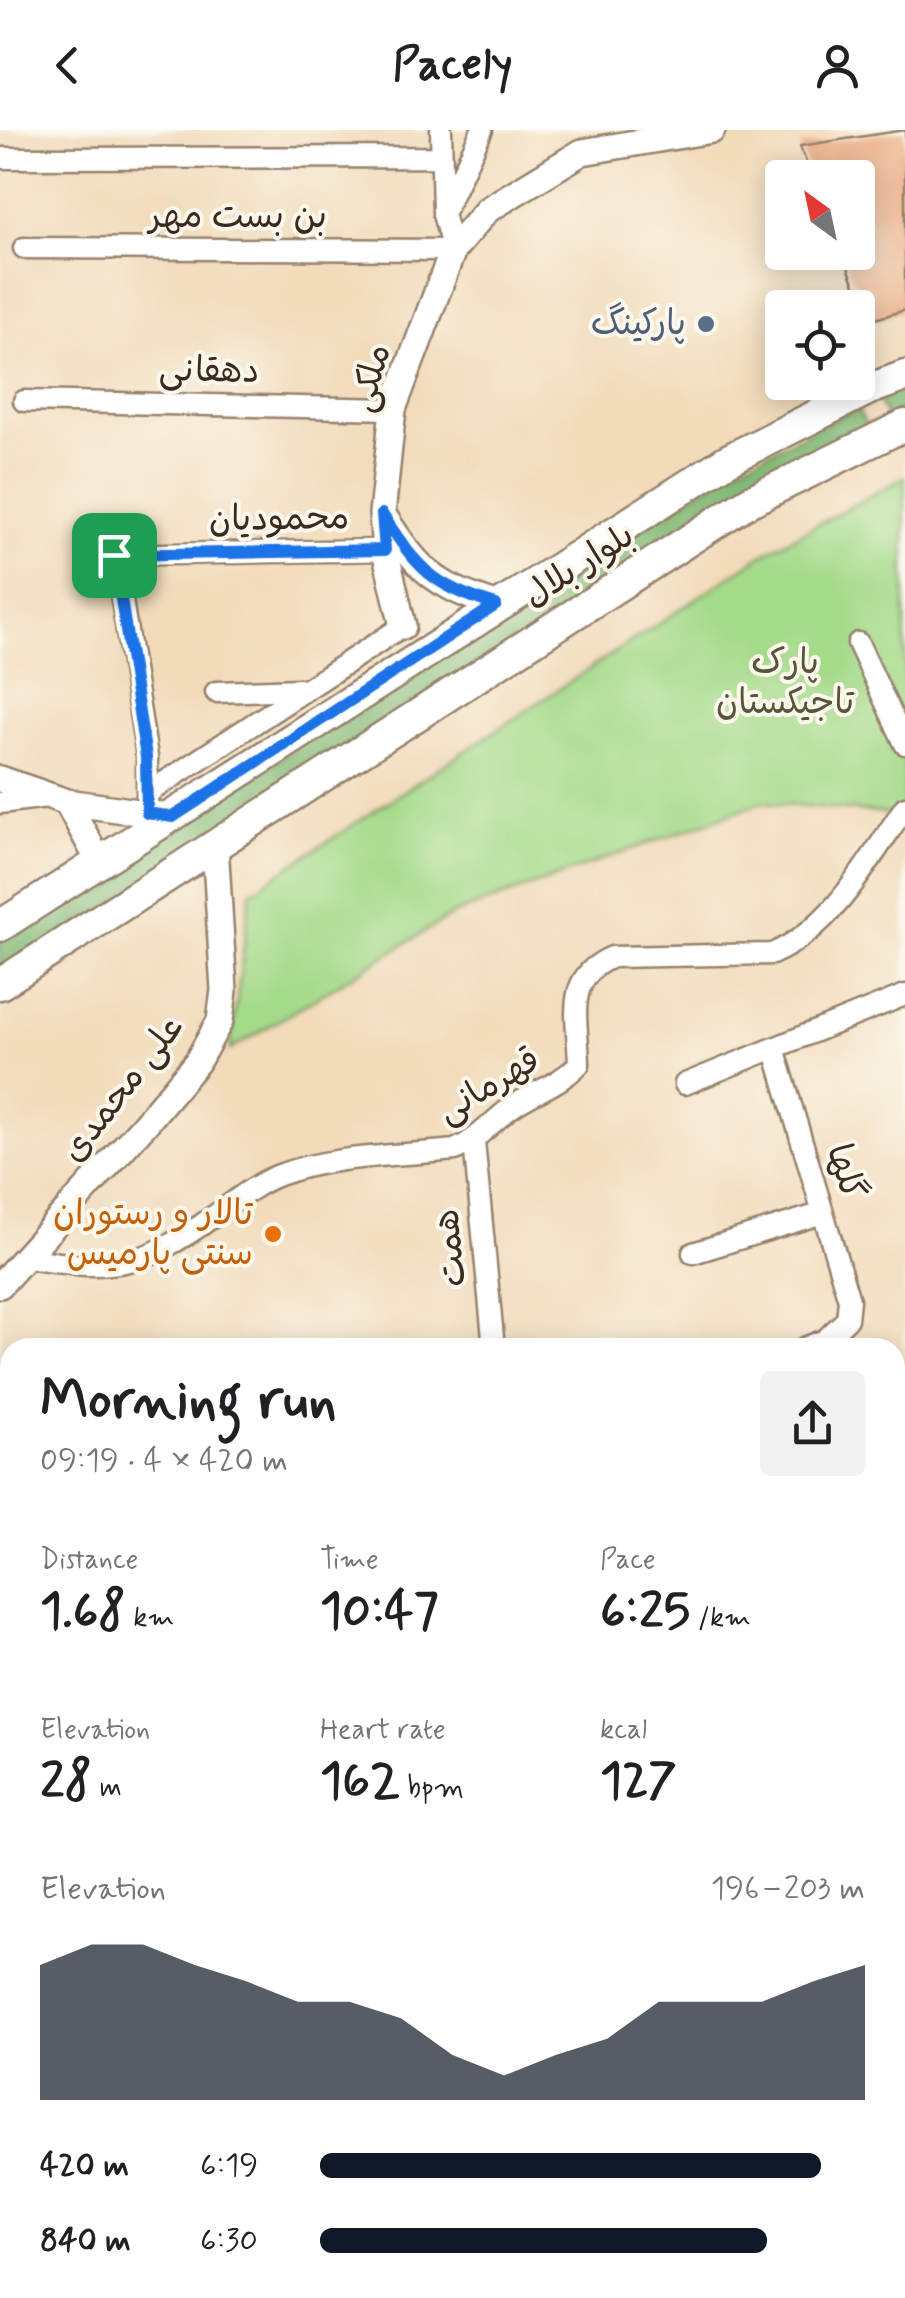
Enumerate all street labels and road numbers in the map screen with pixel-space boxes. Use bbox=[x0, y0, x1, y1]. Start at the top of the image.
street label: بن بست مهر bbox=[146, 194, 327, 240]
street label: ملکی bbox=[339, 339, 403, 417]
street label: دهقانی bbox=[158, 347, 260, 395]
street label: محمودیان bbox=[209, 495, 349, 543]
street label: بلوار بلال bbox=[515, 513, 643, 619]
street label: علی محمدی bbox=[51, 1006, 195, 1172]
street label: قهرمانی bbox=[429, 1037, 549, 1135]
street label: گلها bbox=[815, 1139, 875, 1205]
street label: همت bbox=[424, 1207, 478, 1289]

